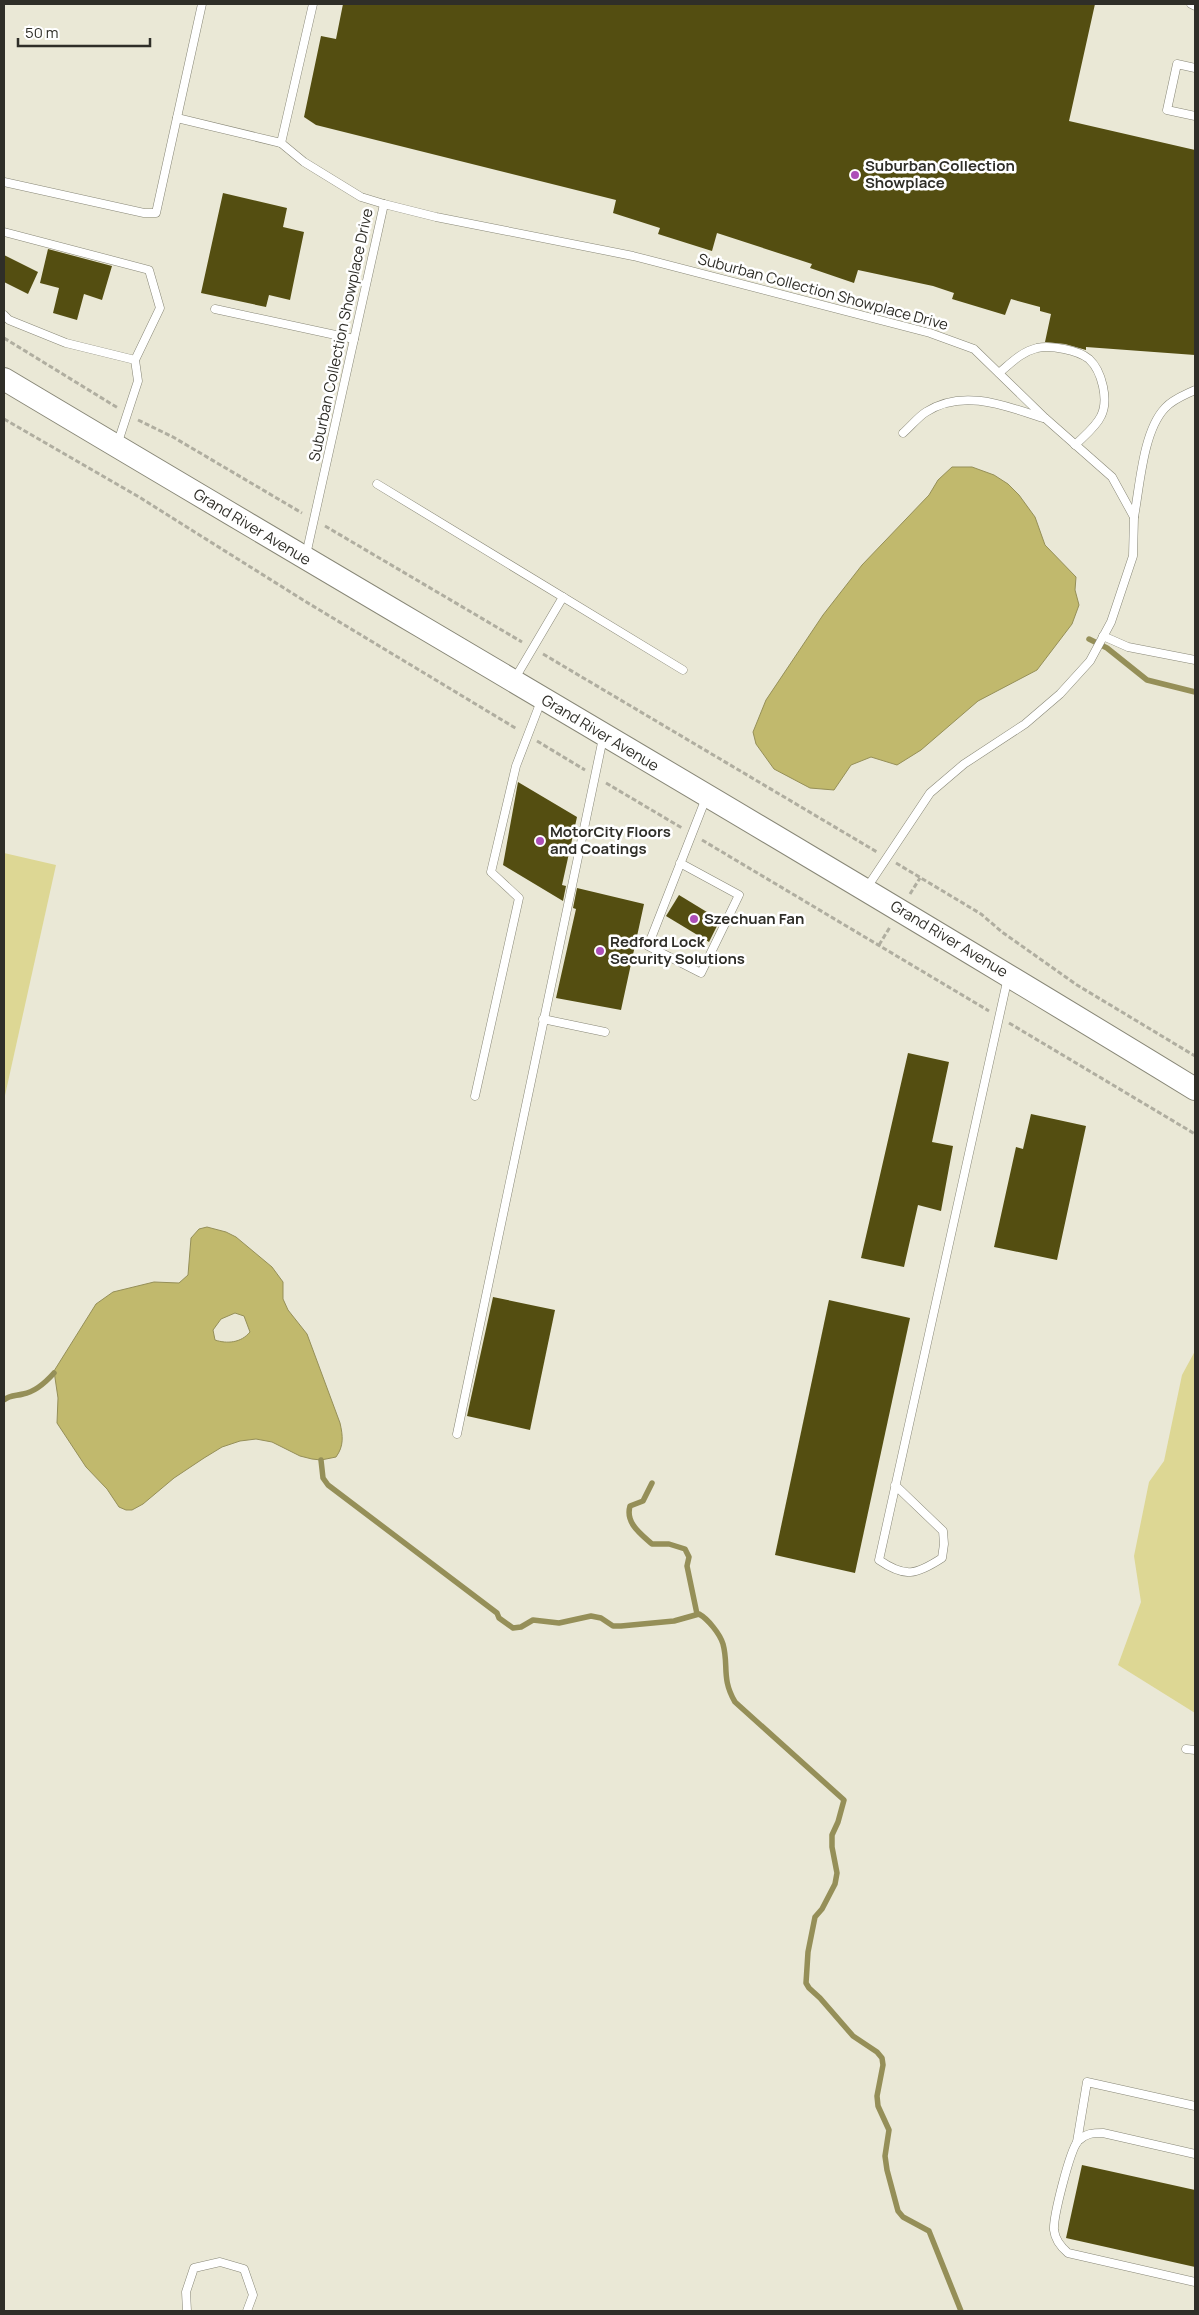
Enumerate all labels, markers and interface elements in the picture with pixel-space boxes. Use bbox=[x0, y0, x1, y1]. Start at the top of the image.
scale bar bbox=[18, 15, 150, 47]
text: 50 m bbox=[25, 22, 59, 43]
place label: Suburban Collection Showplace bbox=[865, 155, 1015, 193]
marker: Suburban Collection Showplace bbox=[849, 169, 861, 181]
street label: Suburban Collection Showplace Drive bbox=[303, 206, 378, 463]
street label: Suburban Collection Showplace Drive bbox=[696, 248, 951, 335]
street label: Grand River Avenue bbox=[190, 483, 315, 570]
street label: Grand River Avenue bbox=[538, 689, 663, 776]
place label: MotorCity Floors and Coatings bbox=[550, 821, 671, 859]
marker: MotorCity Floors and Coatings bbox=[534, 835, 546, 847]
street label: Grand River Avenue bbox=[887, 895, 1012, 982]
place label: Szechuan Fan bbox=[704, 908, 804, 929]
marker: Szechuan Fan bbox=[688, 913, 700, 925]
place label: Redford Lock Security Solutions bbox=[610, 931, 745, 969]
marker: Redford Lock Security Solutions bbox=[594, 945, 606, 957]

